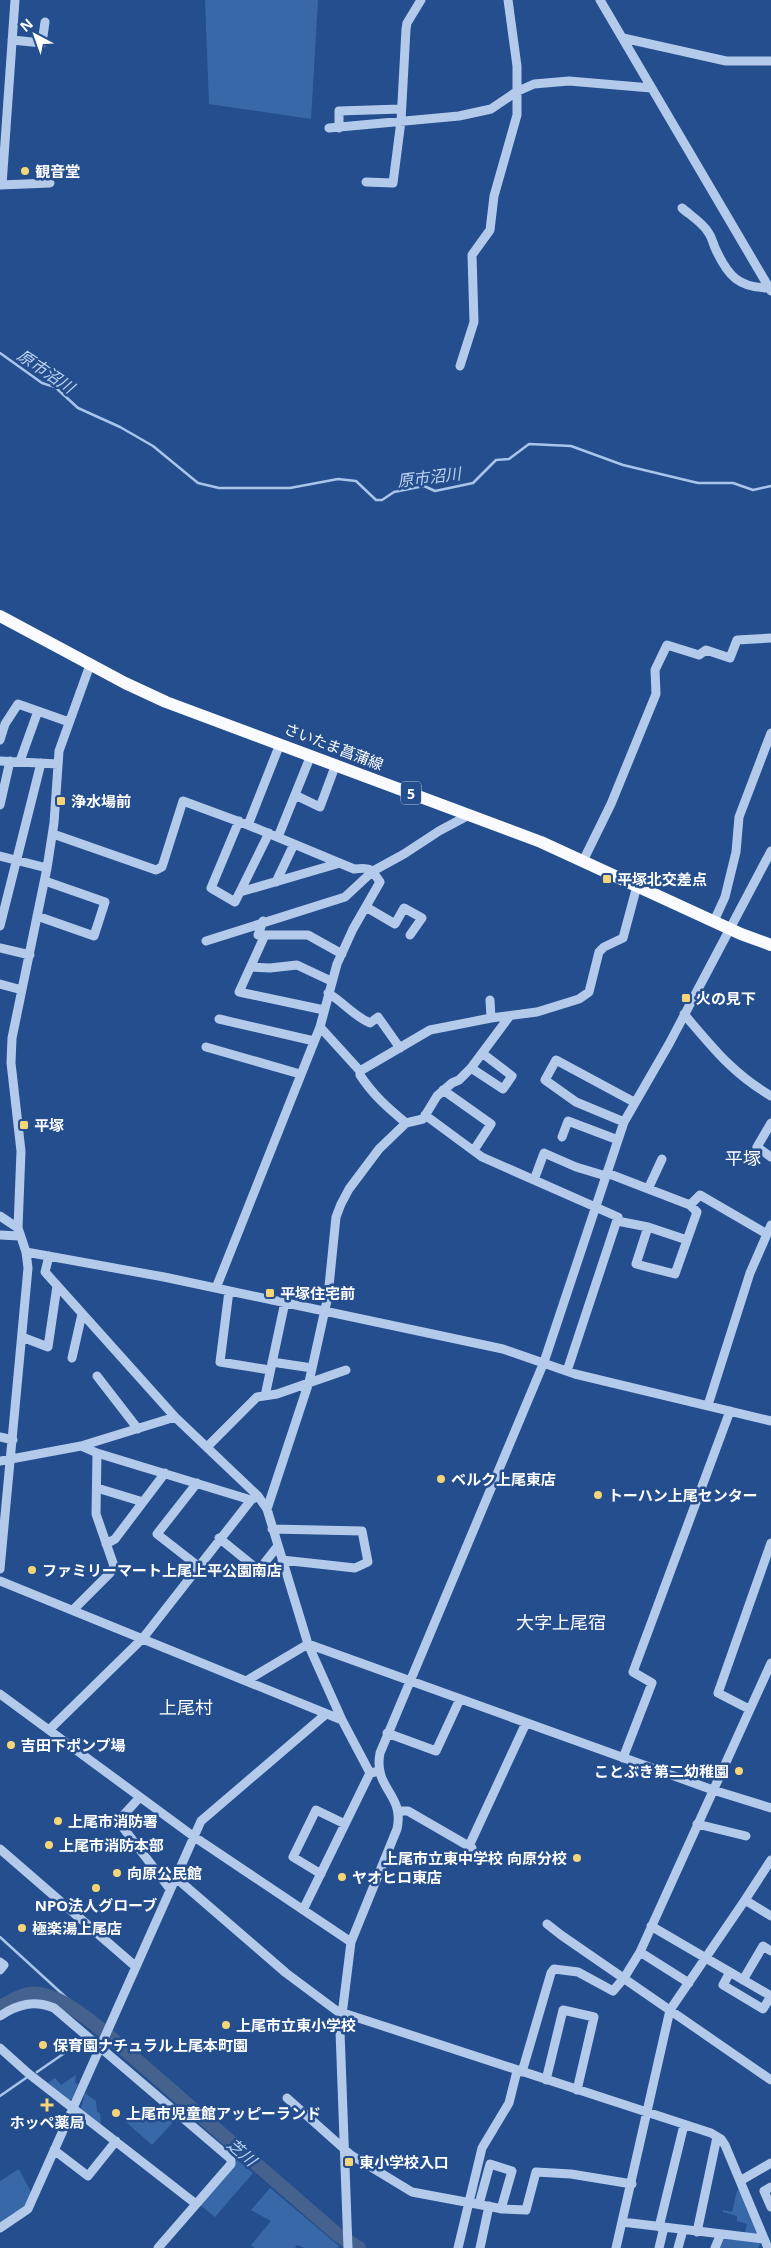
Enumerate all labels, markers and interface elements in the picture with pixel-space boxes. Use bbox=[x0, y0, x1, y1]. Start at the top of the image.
north arrow bbox=[10, 10, 60, 60]
text: N bbox=[16, 14, 37, 36]
place label: 観音堂 bbox=[35, 161, 80, 181]
marker: 観音堂 bbox=[19, 165, 31, 177]
water label: 原市沼川 bbox=[13, 344, 80, 399]
water label: 原市沼川 bbox=[396, 462, 464, 492]
street label: さいたま菖蒲線 bbox=[282, 718, 386, 774]
road number: 5 bbox=[401, 781, 421, 804]
place label: 浄水場前 bbox=[71, 791, 131, 811]
marker: 浄水場前 bbox=[55, 795, 67, 807]
place label: 平塚北交差点 bbox=[617, 869, 707, 889]
marker: 平塚北交差点 bbox=[601, 873, 613, 885]
place label: 火の見下 bbox=[696, 988, 756, 1008]
marker: 火の見下 bbox=[680, 992, 692, 1004]
place label: 平塚 bbox=[34, 1115, 64, 1135]
marker: 平塚 bbox=[18, 1119, 30, 1131]
district label: 平塚 bbox=[725, 1146, 761, 1170]
place label: 平塚住宅前 bbox=[280, 1283, 355, 1303]
marker: 平塚住宅前 bbox=[264, 1287, 276, 1299]
place label: ベルク上尾東店 bbox=[451, 1469, 556, 1489]
marker: ベルク上尾東店 bbox=[435, 1473, 447, 1485]
place label: トーハン上尾センター bbox=[608, 1485, 758, 1505]
marker: トーハン上尾センター bbox=[592, 1489, 604, 1501]
place label: ファミリーマート上尾上平公園南店 bbox=[42, 1560, 282, 1580]
marker: ファミリーマート上尾上平公園南店 bbox=[26, 1564, 38, 1576]
district label: 大字上尾宿 bbox=[516, 1610, 606, 1634]
district label: 上尾村 bbox=[159, 1695, 213, 1719]
place label: 吉田下ポンプ場 bbox=[21, 1735, 126, 1755]
marker: 吉田下ポンプ場 bbox=[5, 1739, 17, 1751]
place label: ことぶき第二幼稚園 bbox=[594, 1761, 729, 1781]
marker: ことぶき第二幼稚園 bbox=[733, 1765, 745, 1777]
place label: 上尾市消防署 bbox=[68, 1811, 158, 1831]
marker: 上尾市消防署 bbox=[52, 1815, 64, 1827]
place label: 上尾市消防本部 bbox=[59, 1835, 164, 1855]
marker: 上尾市消防本部 bbox=[43, 1839, 55, 1851]
place label: 上尾市立東中学校 向原分校 bbox=[383, 1848, 567, 1868]
marker: 上尾市立東中学校 向原分校 bbox=[571, 1852, 583, 1864]
place label: 向原公民館 bbox=[127, 1863, 202, 1883]
marker: 向原公民館 bbox=[111, 1867, 123, 1879]
place label: ヤオヒロ東店 bbox=[352, 1867, 442, 1887]
marker: ヤオヒロ東店 bbox=[336, 1871, 348, 1883]
marker: NPO法人グローブ bbox=[90, 1882, 102, 1894]
place label: NPO法人グローブ bbox=[35, 1895, 157, 1915]
place label: 極楽湯上尾店 bbox=[32, 1918, 122, 1938]
marker: 極楽湯上尾店 bbox=[16, 1922, 28, 1934]
place label: 上尾市立東小学校 bbox=[236, 2015, 356, 2035]
marker: 上尾市立東小学校 bbox=[220, 2019, 232, 2031]
place label: 保育園ナチュラル上尾本町園 bbox=[53, 2035, 248, 2055]
marker: 保育園ナチュラル上尾本町園 bbox=[37, 2039, 49, 2051]
marker: ホッペ薬局 bbox=[41, 2099, 53, 2111]
place label: 上尾市児童館アッピーランド bbox=[126, 2103, 321, 2123]
marker: 上尾市児童館アッピーランド bbox=[110, 2107, 122, 2119]
place label: ホッペ薬局 bbox=[9, 2112, 85, 2132]
water label: 芝川 bbox=[223, 2133, 263, 2172]
place label: 東小学校入口 bbox=[359, 2152, 449, 2172]
marker: 東小学校入口 bbox=[343, 2156, 355, 2168]

